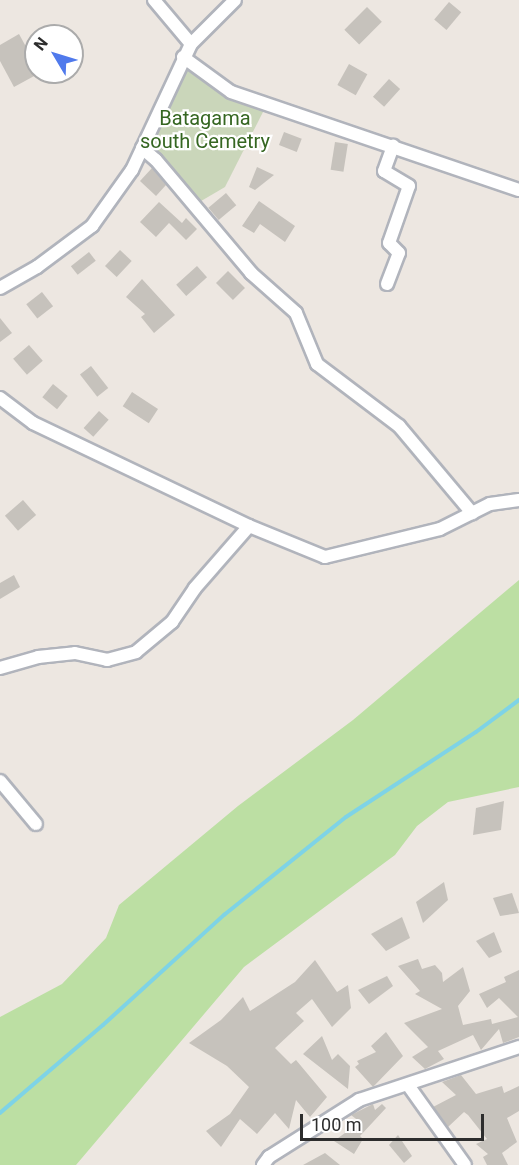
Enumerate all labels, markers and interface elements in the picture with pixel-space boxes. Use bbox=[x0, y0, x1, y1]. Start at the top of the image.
north arrow bbox=[24, 24, 84, 84]
text: N bbox=[30, 34, 52, 54]
park label: Batagama south Cemetry bbox=[140, 107, 270, 154]
scale bar bbox=[303, 1102, 488, 1140]
text: 100 m bbox=[311, 1114, 362, 1135]

